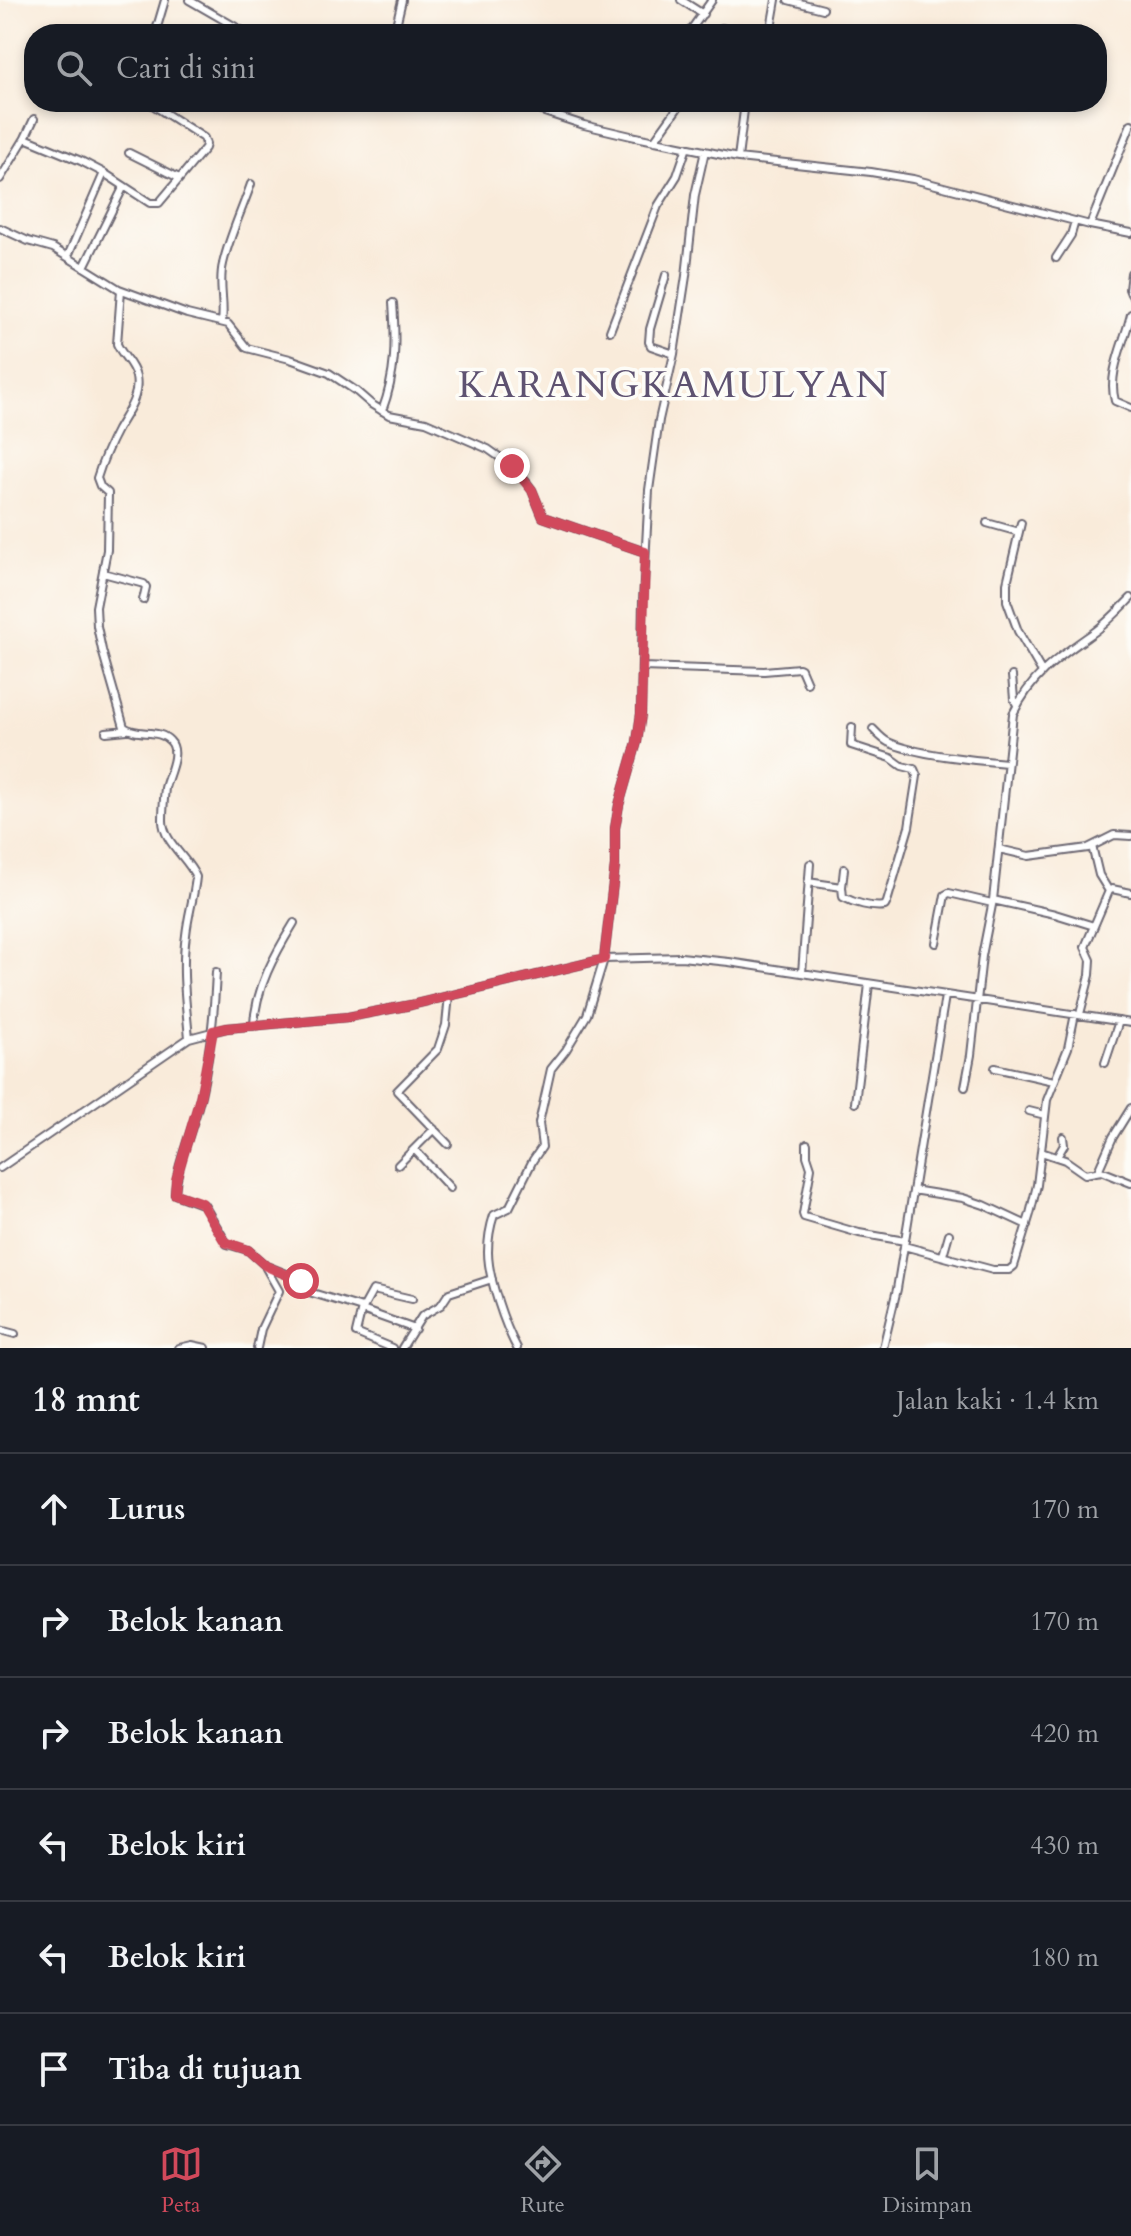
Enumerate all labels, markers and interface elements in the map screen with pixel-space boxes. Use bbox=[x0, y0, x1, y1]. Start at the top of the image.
search box bbox=[24, 24, 1107, 112]
icon: search bbox=[52, 46, 96, 90]
text: Cari di sini bbox=[116, 48, 256, 89]
district label: KARANGKAMULYAN bbox=[458, 359, 890, 411]
route end bbox=[494, 448, 530, 484]
route start bbox=[283, 1263, 319, 1299]
text: 18 mnt bbox=[32, 1377, 140, 1423]
text: Jalan kaki · 1.4 km bbox=[896, 1383, 1099, 1418]
icon: ahead bbox=[32, 1487, 76, 1531]
text: Lurus bbox=[108, 1489, 185, 1530]
text: 170 m bbox=[1030, 1492, 1099, 1527]
icon: right bbox=[32, 1599, 76, 1643]
text: Belok kanan bbox=[108, 1601, 283, 1642]
text: 170 m bbox=[1030, 1604, 1099, 1639]
icon: right bbox=[32, 1711, 76, 1755]
text: Belok kanan bbox=[108, 1713, 283, 1754]
text: 420 m bbox=[1030, 1716, 1099, 1751]
icon: left bbox=[32, 1823, 76, 1867]
text: Belok kiri bbox=[108, 1825, 246, 1866]
text: 430 m bbox=[1030, 1828, 1099, 1863]
icon: left bbox=[32, 1935, 76, 1979]
text: Belok kiri bbox=[108, 1937, 246, 1978]
text: 180 m bbox=[1030, 1940, 1099, 1975]
icon: arrive bbox=[32, 2047, 76, 2091]
text: Tiba di tujuan bbox=[108, 2049, 302, 2090]
tab: Peta bbox=[159, 2142, 203, 2220]
tab: Rute bbox=[520, 2142, 565, 2220]
tab: Disimpan bbox=[882, 2142, 972, 2220]

